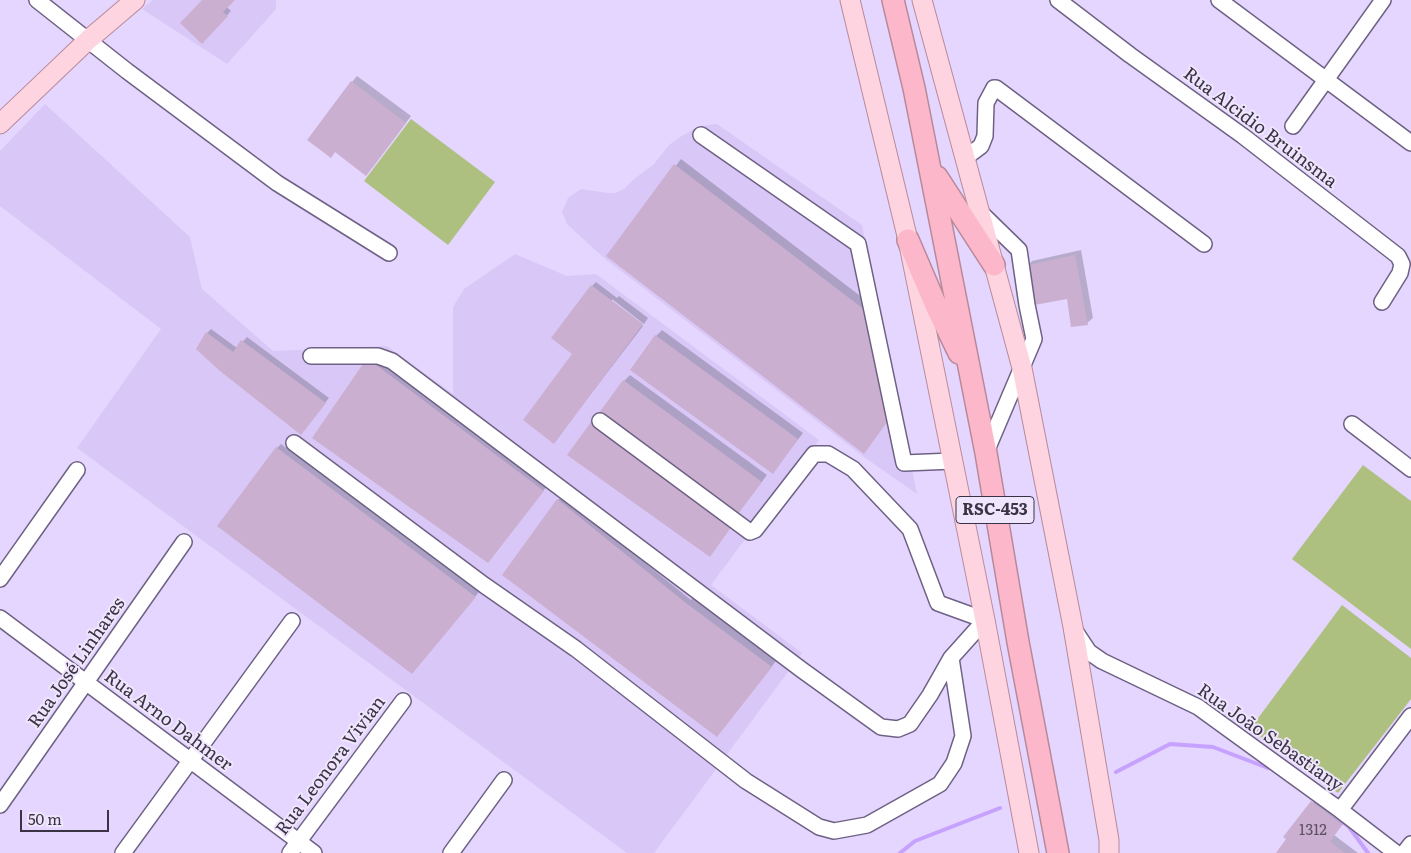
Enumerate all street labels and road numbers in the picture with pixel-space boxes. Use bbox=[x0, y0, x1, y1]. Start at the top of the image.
street label: Rua Alcidio Bruinsma bbox=[1179, 63, 1341, 193]
road number: RSC-453 bbox=[956, 496, 1034, 524]
street label: Rua José Linhares bbox=[24, 594, 130, 732]
street label: Rua Arno Dahmer bbox=[100, 666, 236, 776]
street label: Rua João Sebastiany bbox=[1193, 680, 1347, 796]
street label: Rua Leonora Vivian bbox=[272, 692, 390, 840]

